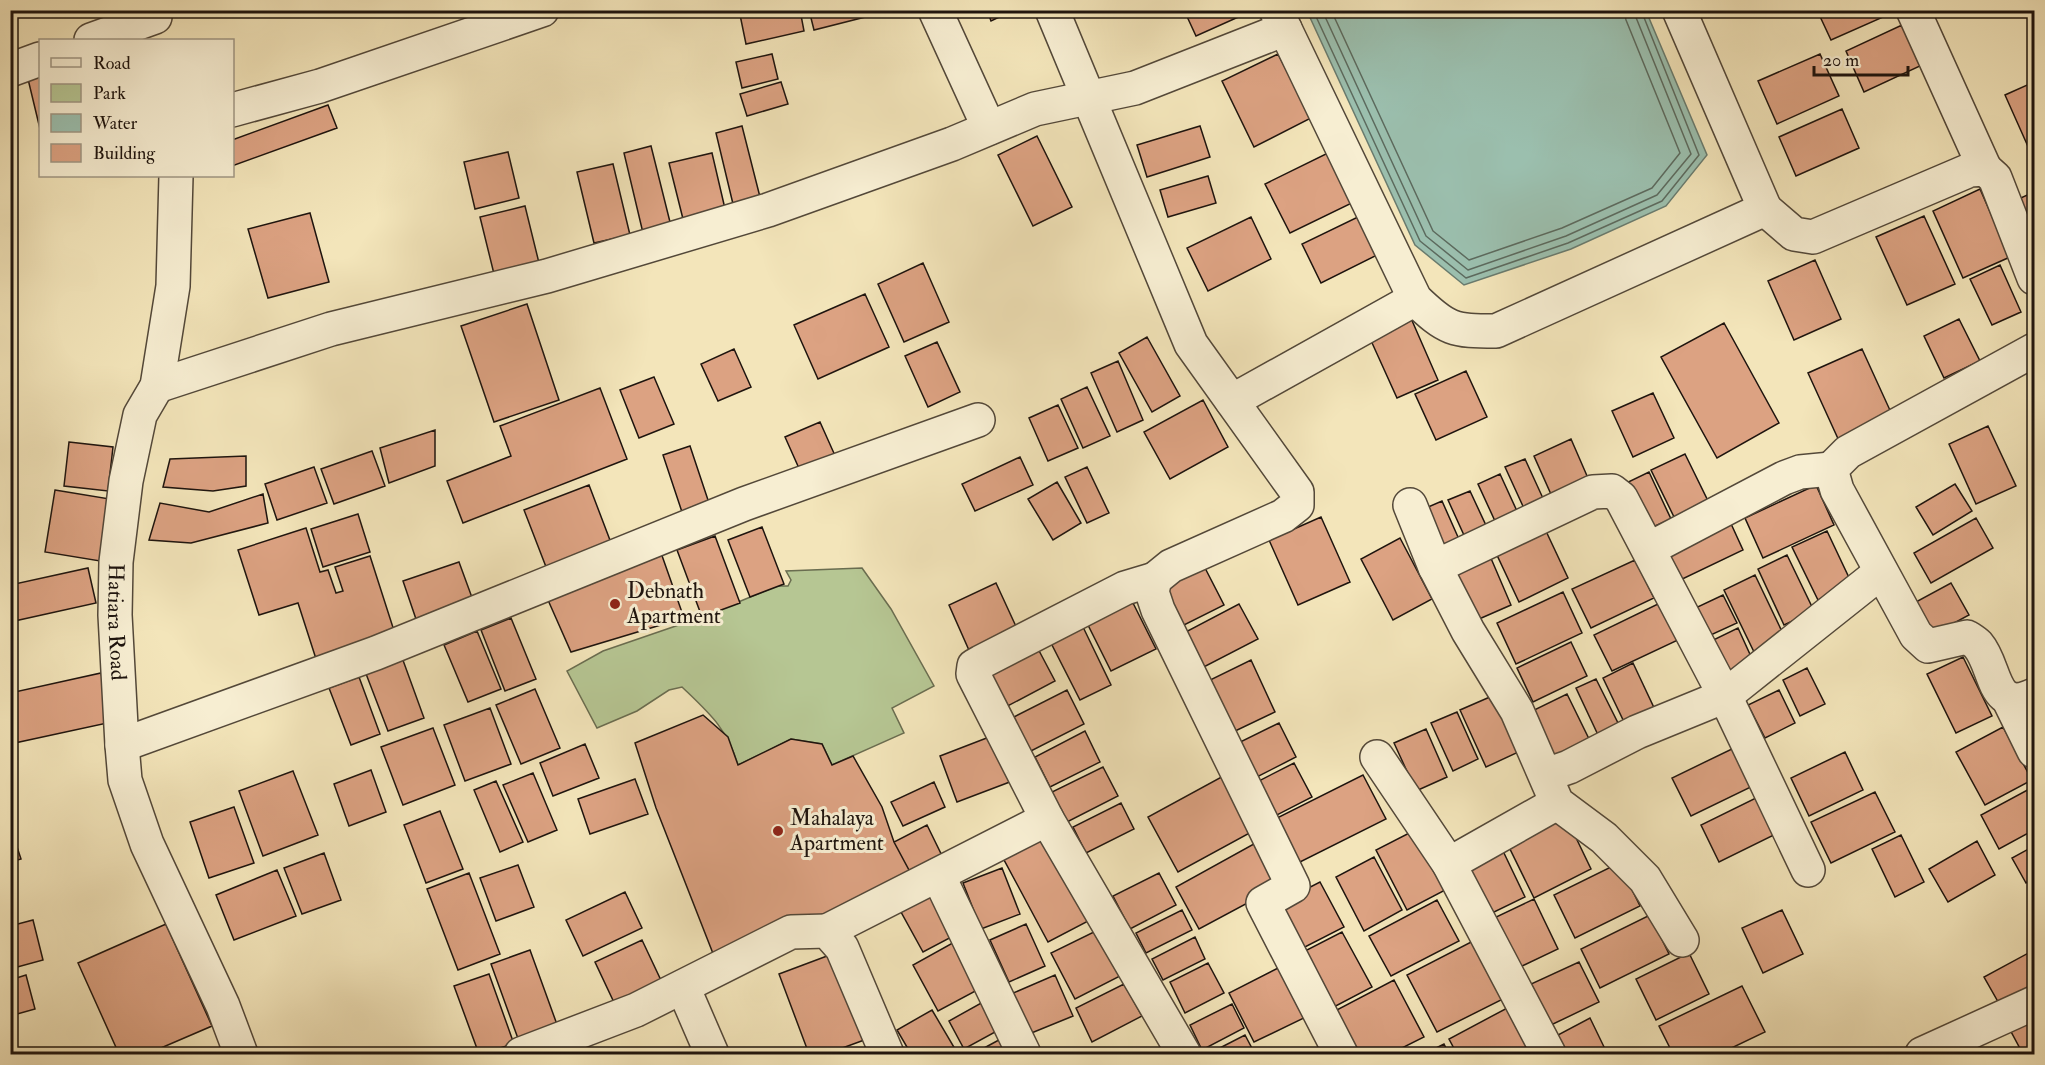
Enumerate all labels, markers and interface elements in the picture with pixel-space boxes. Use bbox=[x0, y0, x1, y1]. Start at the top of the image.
legend bbox=[39, 39, 234, 177]
scale bar bbox=[1814, 39, 1908, 77]
text: 20 m bbox=[1823, 49, 1859, 72]
text: Road bbox=[93, 52, 131, 75]
text: Park bbox=[93, 82, 126, 105]
text: Water bbox=[92, 112, 137, 135]
text: Building bbox=[93, 142, 156, 165]
street label: Hatiara Road bbox=[101, 563, 133, 681]
place label: Debnath Apartment bbox=[626, 577, 721, 631]
marker: Debnath Apartment bbox=[608, 597, 622, 611]
place label: Mahalaya Apartment bbox=[789, 804, 884, 858]
marker: Mahalaya Apartment bbox=[771, 824, 785, 838]

